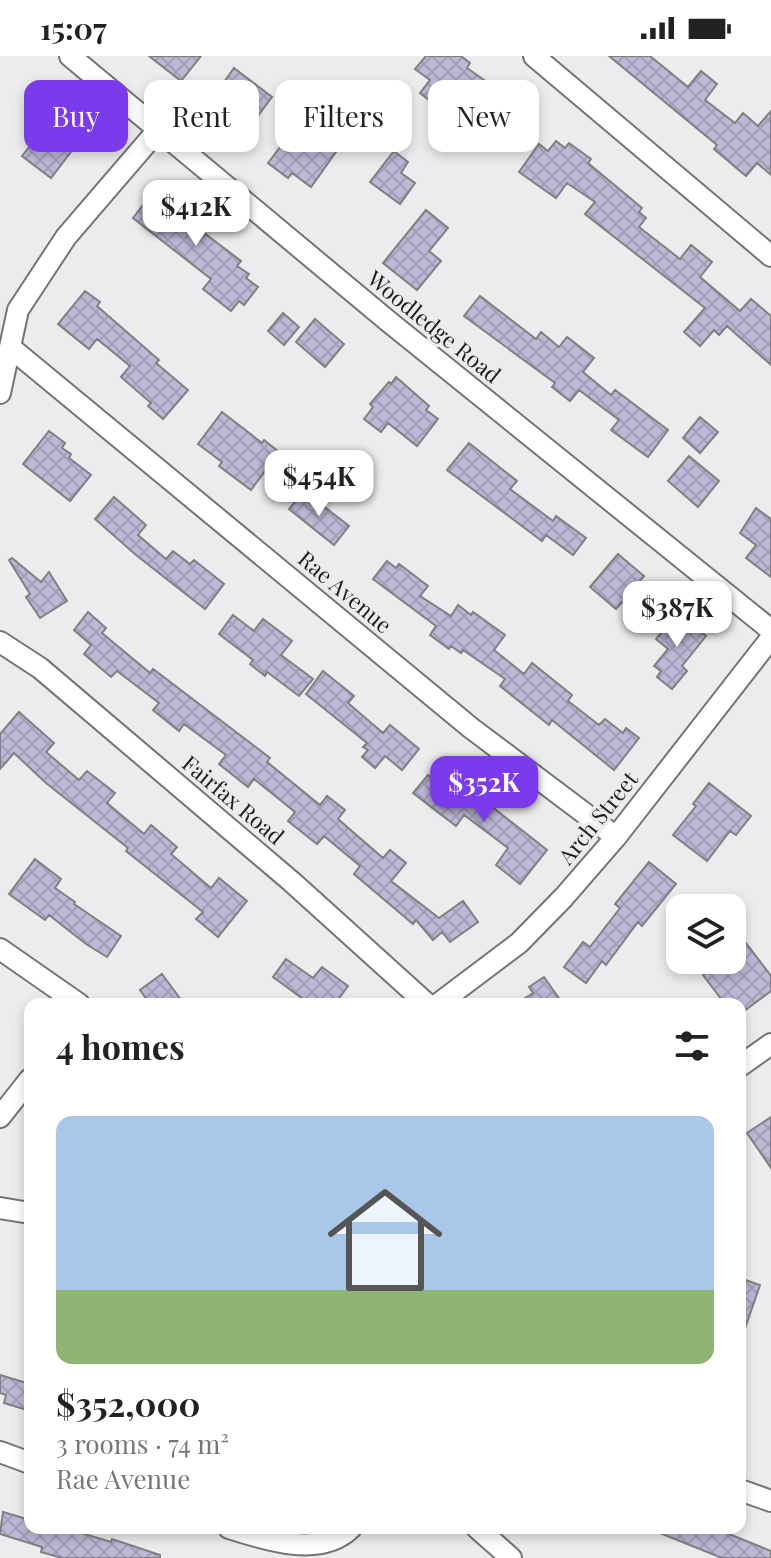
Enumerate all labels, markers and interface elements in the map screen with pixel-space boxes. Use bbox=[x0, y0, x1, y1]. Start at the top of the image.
text: 15:07 bbox=[40, 8, 107, 48]
chip: Buy bbox=[24, 80, 128, 152]
chip: Rent bbox=[144, 80, 259, 152]
chip: Filters bbox=[275, 80, 412, 152]
chip: New bbox=[428, 80, 539, 152]
pin: $412K bbox=[140, 180, 252, 248]
text: $412K bbox=[161, 188, 231, 223]
street label: Woodledge Road bbox=[361, 263, 508, 389]
pin: $454K bbox=[263, 450, 375, 518]
text: $454K bbox=[283, 458, 355, 493]
street label: Rae Avenue bbox=[292, 543, 399, 639]
pin: $387K bbox=[621, 581, 733, 649]
text: $387K bbox=[641, 589, 713, 624]
street label: Fairfax Road bbox=[176, 748, 291, 851]
pin: $352K bbox=[428, 756, 540, 824]
text: $352K bbox=[448, 764, 520, 799]
street label: Arch Street bbox=[550, 764, 645, 871]
map controls bbox=[666, 894, 746, 974]
button: layers bbox=[666, 894, 746, 974]
text: 4 homes bbox=[56, 1023, 185, 1069]
icon: filters bbox=[670, 1024, 714, 1068]
icon: home bbox=[313, 1168, 457, 1312]
text: $352,000 bbox=[56, 1380, 200, 1426]
text: 3 rooms · 74 m² bbox=[56, 1426, 229, 1461]
text: Rae Avenue bbox=[56, 1461, 190, 1496]

